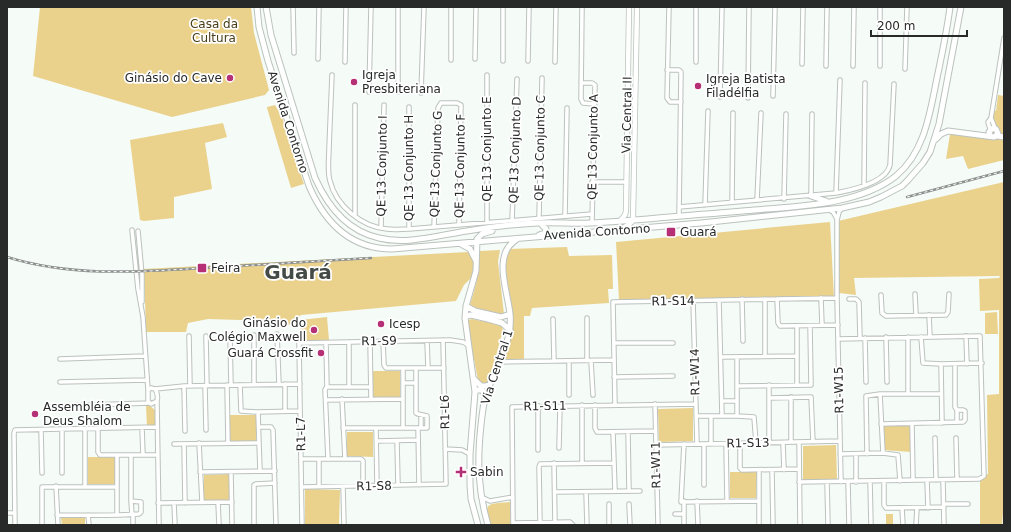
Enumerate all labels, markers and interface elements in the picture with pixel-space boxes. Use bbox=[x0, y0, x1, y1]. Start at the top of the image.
scale bar bbox=[871, 12, 967, 38]
park label: Casa da Cultura bbox=[190, 17, 238, 45]
text: 200 m bbox=[877, 19, 915, 33]
place label: Igreja Presbiteriana bbox=[362, 68, 441, 96]
street label: Avenida Contorno bbox=[265, 69, 311, 175]
place label: Ginásio do Cave bbox=[125, 71, 222, 85]
place label: Igreja Batista Filadélfia bbox=[706, 72, 786, 100]
marker: Ginásio do Cave bbox=[225, 73, 235, 83]
street label: Via Central II bbox=[619, 76, 635, 154]
marker: Igreja Presbiteriana bbox=[349, 77, 359, 87]
marker: Igreja Batista Filadélfia bbox=[693, 81, 703, 91]
street label: QE 13 Conjunto A bbox=[585, 93, 601, 200]
street label: QE 13 Conjunto C bbox=[532, 95, 548, 201]
street label: QE 13 Conjunto E bbox=[480, 96, 494, 202]
street label: QE 13 Conjunto D bbox=[506, 96, 524, 204]
street label: QE 13 Conjunto G bbox=[427, 110, 445, 218]
street label: QE 13 Conjunto F bbox=[452, 114, 468, 218]
street label: QE 13 Conjunto I bbox=[374, 115, 390, 217]
street label: QE 13 Conjunto H bbox=[402, 115, 416, 221]
street label: Avenida Contorno bbox=[543, 221, 651, 243]
place label: Guará bbox=[680, 225, 717, 239]
marker: Guará bbox=[665, 226, 677, 238]
district label: Guará bbox=[264, 260, 332, 284]
place label: Feira bbox=[211, 261, 240, 275]
marker: Feira bbox=[196, 262, 208, 274]
street label: R1-S14 bbox=[651, 294, 695, 308]
place label: Ginásio do Colégio Maxwell bbox=[209, 316, 306, 344]
place label: Icesp bbox=[389, 317, 420, 331]
marker: Icesp bbox=[376, 319, 386, 329]
marker: Ginásio do Colégio Maxwell bbox=[309, 325, 319, 335]
street label: Via Central 1 bbox=[478, 328, 516, 406]
street label: R1-S9 bbox=[361, 334, 397, 348]
place label: Guará Crossfit bbox=[227, 346, 313, 360]
marker: Guará Crossfit bbox=[316, 348, 326, 358]
street label: R1-W14 bbox=[688, 348, 702, 396]
street label: R1-W15 bbox=[832, 366, 846, 414]
street label: R1-L6 bbox=[438, 395, 452, 429]
street label: R1-S11 bbox=[523, 399, 567, 413]
place label: Assembléia de Deus Shalom bbox=[43, 400, 131, 428]
marker: Assembléia de Deus Shalom bbox=[30, 409, 40, 419]
street label: R1-L7 bbox=[294, 417, 308, 451]
street label: R1-S13 bbox=[726, 436, 770, 450]
street label: R1-W11 bbox=[649, 441, 663, 489]
place label: Sabin bbox=[470, 465, 504, 479]
marker: Sabin bbox=[455, 466, 467, 478]
street label: R1-S8 bbox=[356, 479, 392, 493]

